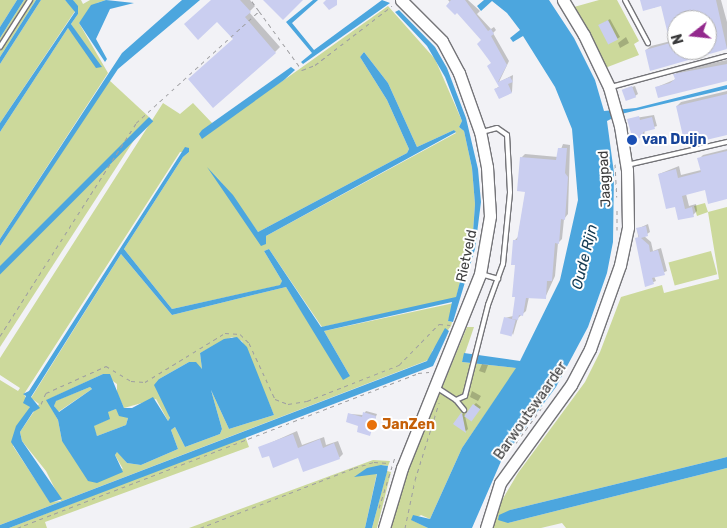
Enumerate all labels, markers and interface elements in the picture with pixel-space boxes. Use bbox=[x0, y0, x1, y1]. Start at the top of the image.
north arrow bbox=[667, 10, 717, 60]
text: N bbox=[669, 32, 688, 46]
place label: van Duijn bbox=[642, 132, 707, 148]
marker: van Duijn bbox=[626, 134, 638, 146]
street label: Jaagpad bbox=[595, 150, 615, 208]
water label: Oude Rijn bbox=[568, 223, 602, 291]
street label: Rietveld bbox=[453, 228, 481, 284]
street label: Barwoutswaarder bbox=[491, 359, 571, 463]
place label: JanZen bbox=[382, 417, 435, 433]
marker: JanZen bbox=[366, 419, 378, 431]

